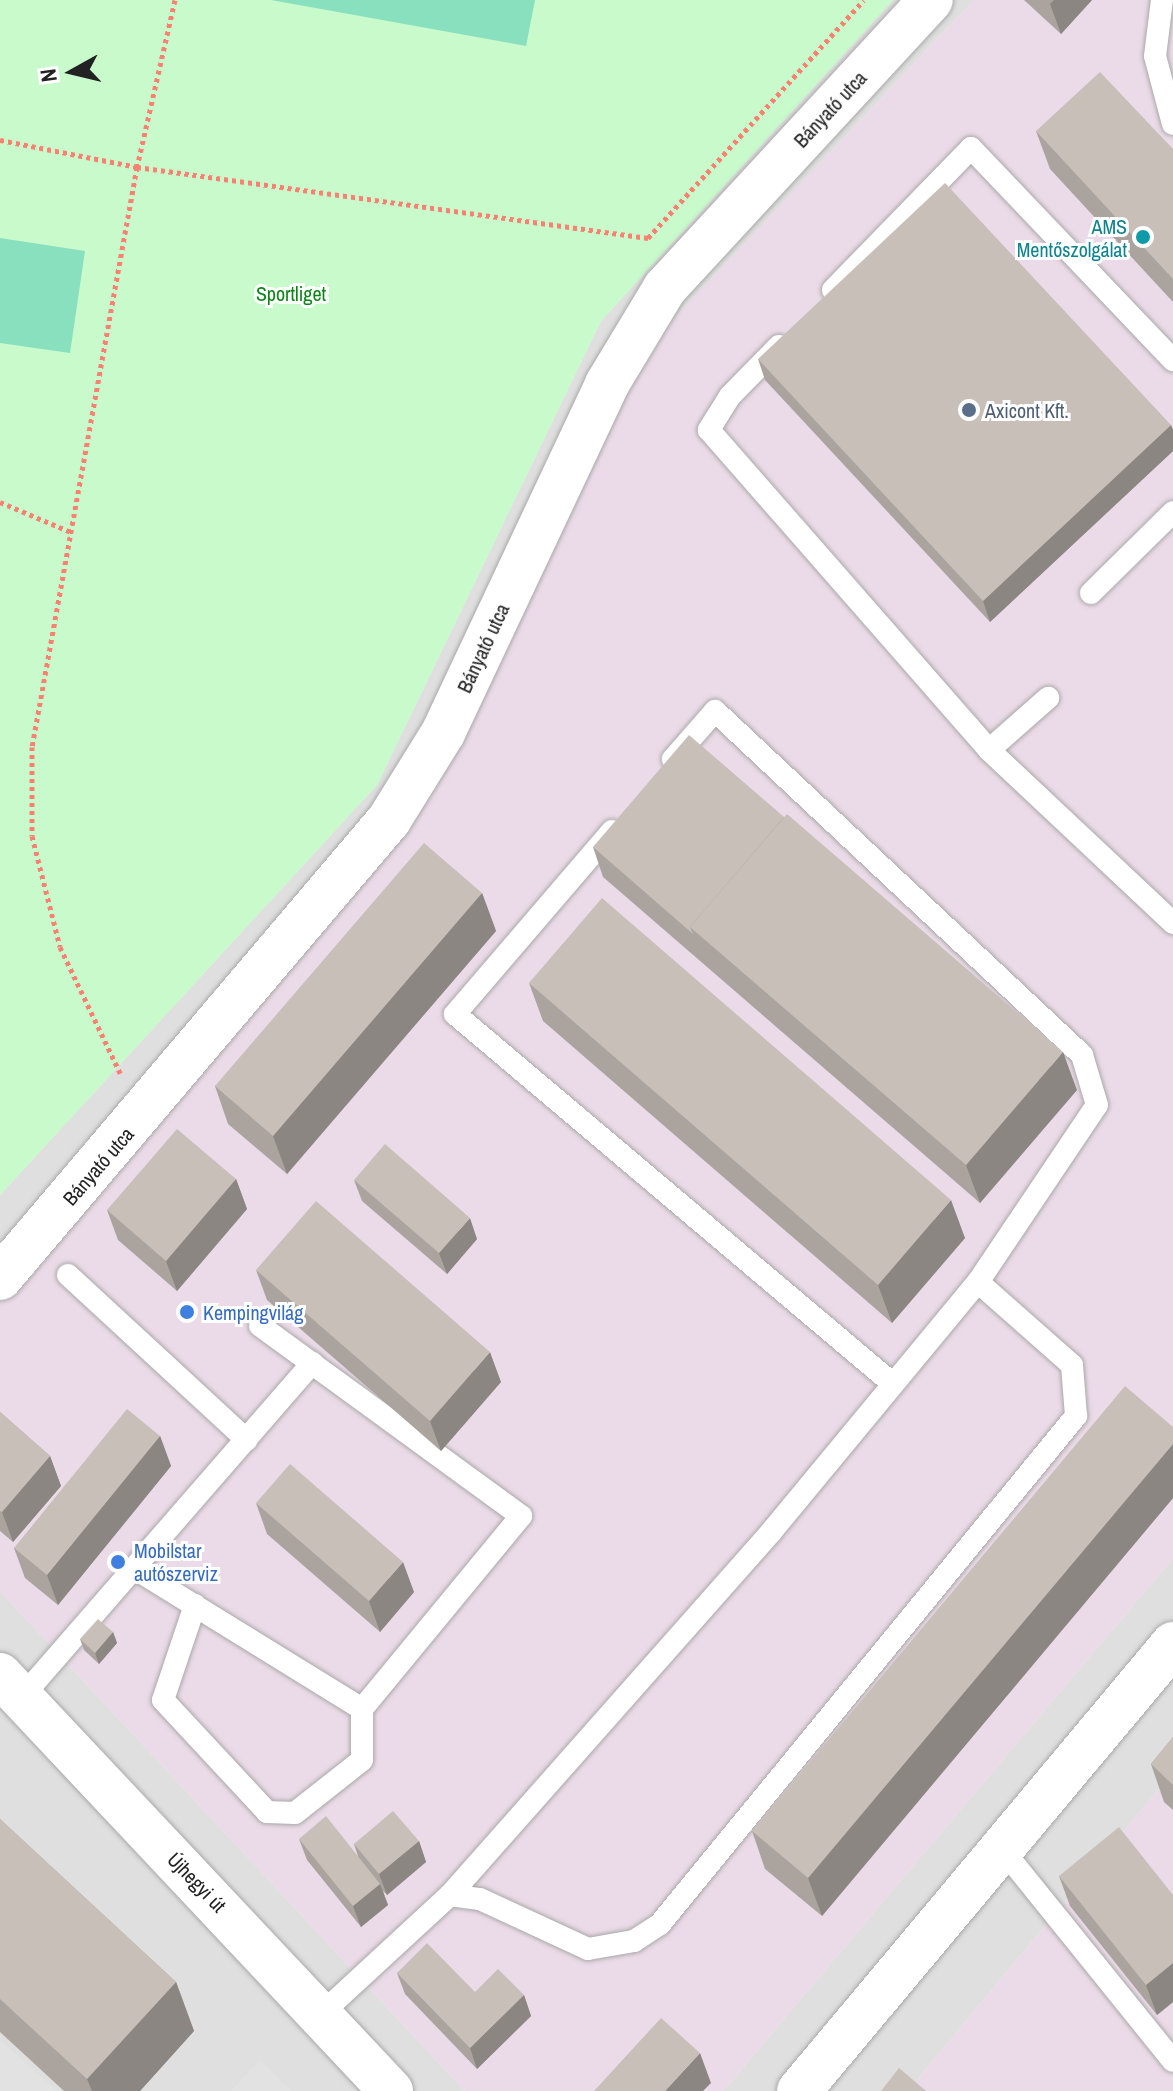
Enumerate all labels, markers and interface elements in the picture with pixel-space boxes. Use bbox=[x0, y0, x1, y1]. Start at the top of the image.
north arrow bbox=[32, 32, 112, 112]
street label: Bányató utca bbox=[789, 66, 871, 152]
text: N bbox=[32, 67, 64, 84]
place label: AMS Mentőszolgálat bbox=[1017, 214, 1127, 261]
marker: AMS Mentőszolgálat bbox=[1134, 228, 1152, 246]
park label: Sportliget bbox=[256, 281, 326, 305]
place label: Axicont Kft. bbox=[985, 398, 1069, 422]
marker: Axicont Kft. bbox=[960, 401, 978, 419]
street label: Bányató utca bbox=[452, 600, 514, 696]
street label: Bányató utca bbox=[58, 1122, 138, 1210]
place label: Kempingvilág bbox=[203, 1300, 303, 1324]
marker: Kempingvilág bbox=[178, 1303, 196, 1321]
place label: Mobilstar autószerviz bbox=[134, 1538, 218, 1585]
marker: Mobilstar autószerviz bbox=[109, 1553, 127, 1571]
street label: Újhegyi út bbox=[163, 1847, 231, 1917]

